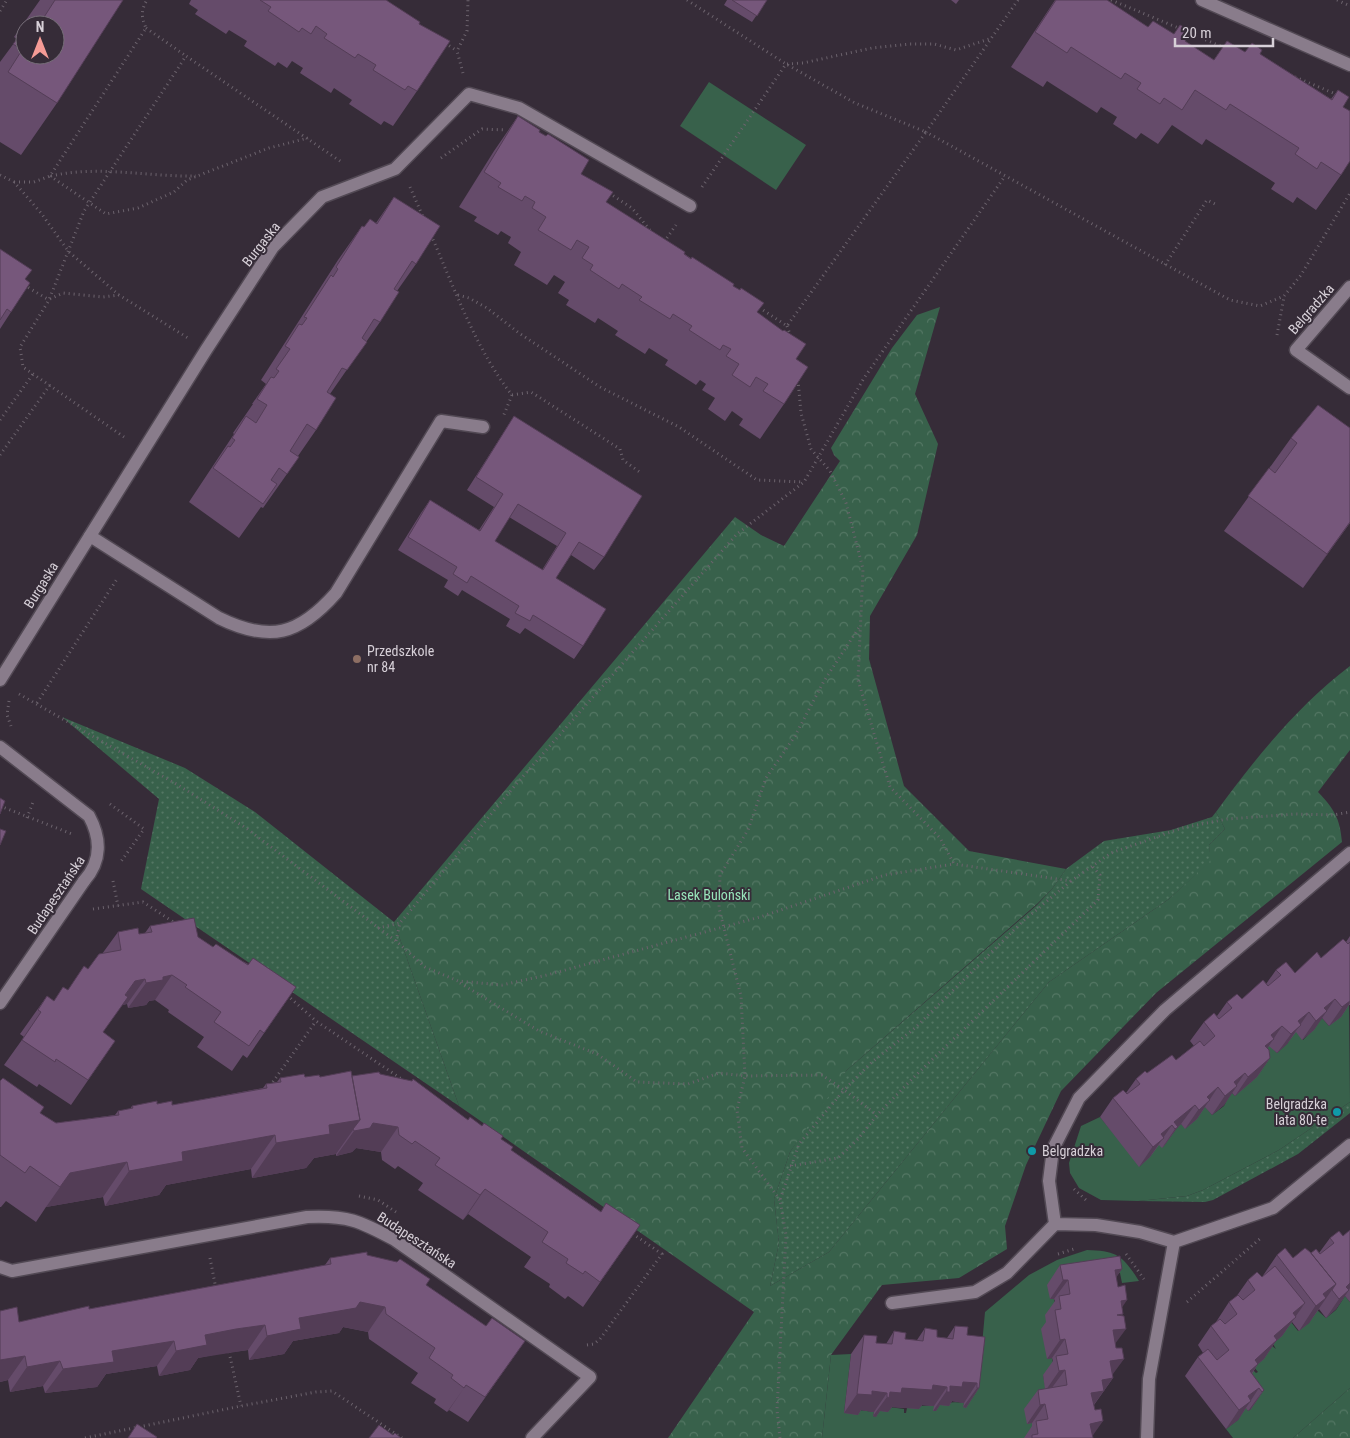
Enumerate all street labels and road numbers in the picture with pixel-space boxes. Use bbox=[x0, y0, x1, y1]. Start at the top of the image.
street label: Burgaska bbox=[239, 219, 283, 269]
street label: Belgradzka bbox=[1285, 281, 1337, 337]
street label: Burgaska bbox=[21, 559, 61, 611]
street label: Budapesztańska bbox=[24, 853, 88, 937]
street label: Budapesztańska bbox=[374, 1208, 460, 1272]

